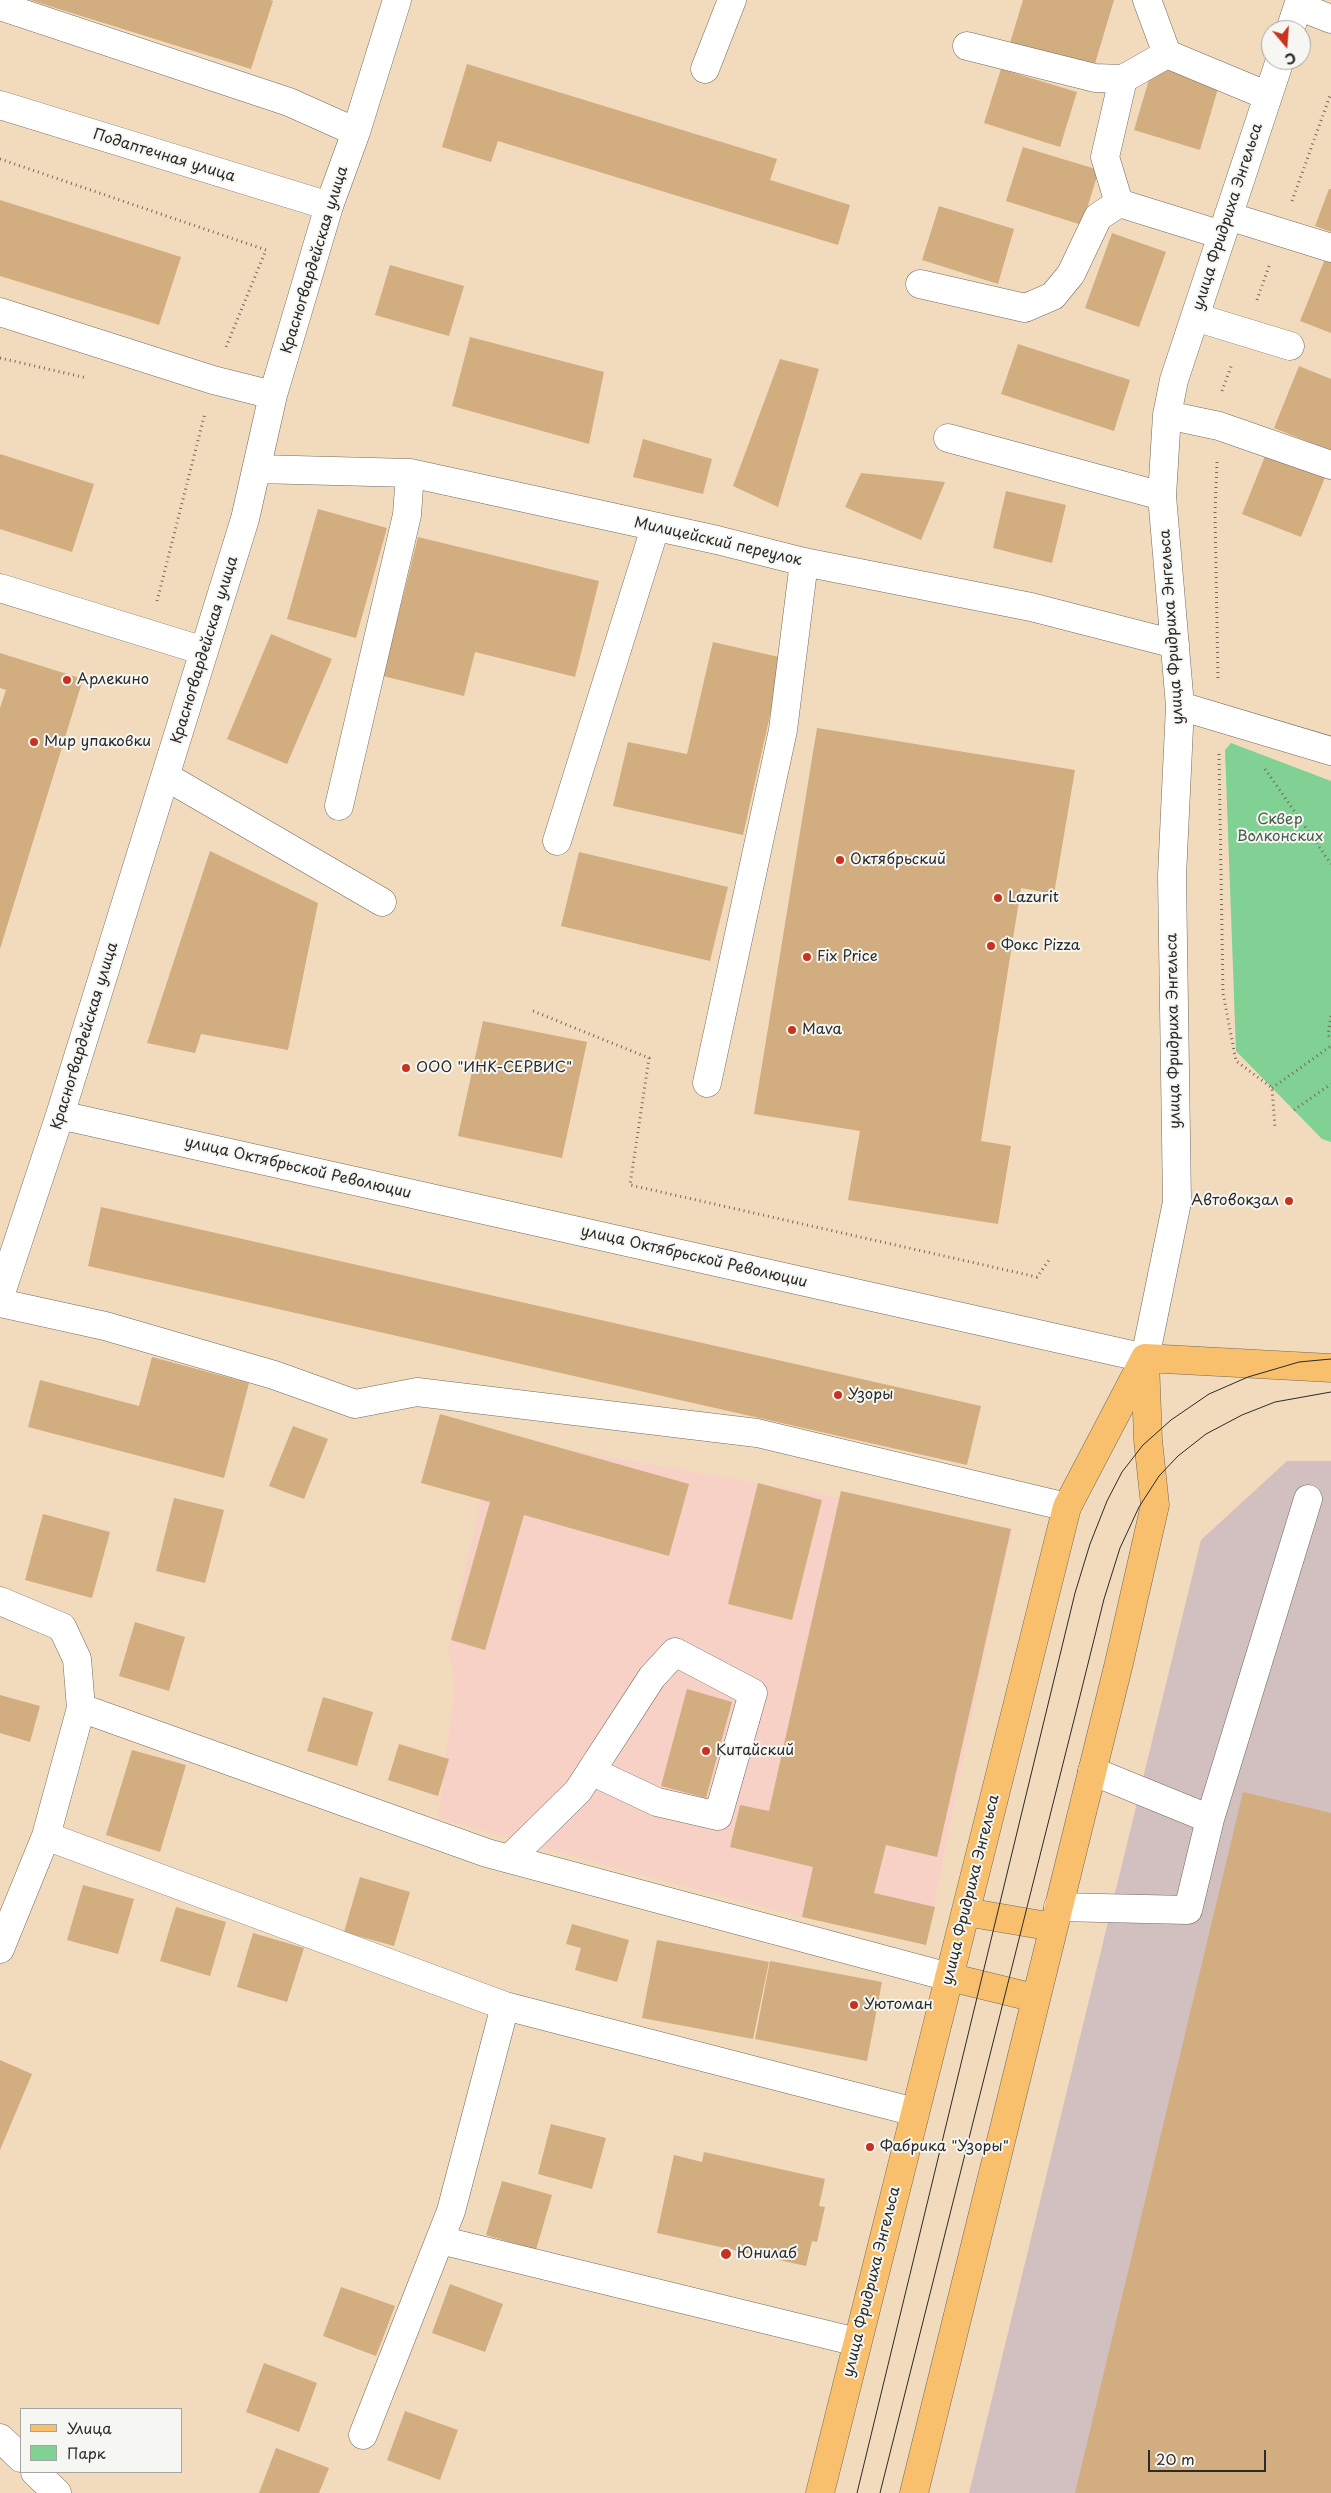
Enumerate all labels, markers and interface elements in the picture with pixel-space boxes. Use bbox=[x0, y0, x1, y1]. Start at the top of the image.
north arrow bbox=[1261, 20, 1311, 70]
text: С bbox=[1282, 47, 1299, 70]
street label: улица Фридриха Энгельса bbox=[1189, 121, 1267, 313]
street label: Подаптечная улица bbox=[91, 126, 237, 186]
street label: Красногвардейская улица bbox=[278, 164, 352, 356]
street label: Милицейский переулок bbox=[632, 514, 804, 570]
street label: улица Фридриха Энгельса bbox=[1156, 529, 1188, 725]
street label: Красногвардейская улица bbox=[168, 554, 242, 746]
place label: Арлекино bbox=[77, 671, 149, 689]
marker: Арлекино bbox=[61, 674, 73, 686]
place label: Мир упаковки bbox=[44, 733, 151, 751]
marker: Мир упаковки bbox=[28, 736, 40, 748]
park label: Сквер Волконских bbox=[1237, 811, 1323, 846]
place label: Октябрьский bbox=[850, 851, 946, 869]
marker: Октябрьский bbox=[834, 854, 846, 866]
place label: Lazurit bbox=[1008, 889, 1059, 907]
marker: Lazurit bbox=[992, 892, 1004, 904]
street label: улица Фридриха Энгельса bbox=[1163, 933, 1185, 1129]
place label: Фокс Pizza bbox=[1001, 937, 1080, 955]
street label: Красногвардейская улица bbox=[48, 940, 122, 1132]
marker: Фокс Pizza bbox=[985, 940, 997, 952]
place label: Fix Price bbox=[817, 948, 878, 966]
marker: Fix Price bbox=[801, 951, 813, 963]
place label: Mava bbox=[802, 1021, 842, 1039]
marker: Mava bbox=[786, 1024, 798, 1036]
place label: ООО "ИНК-СЕРВИС" bbox=[416, 1059, 572, 1077]
marker: ООО "ИНК-СЕРВИС" bbox=[400, 1062, 412, 1074]
street label: улица Октябрьской Революции bbox=[183, 1133, 413, 1203]
place label: Автовокзал bbox=[1191, 1192, 1279, 1210]
marker: Автовокзал bbox=[1283, 1195, 1295, 1207]
street label: улица Октябрьской Революции bbox=[579, 1222, 809, 1292]
place label: Узоры bbox=[848, 1386, 893, 1404]
marker: Узоры bbox=[832, 1389, 844, 1401]
place label: Китайский bbox=[716, 1742, 794, 1760]
marker: Китайский bbox=[700, 1745, 712, 1757]
street label: улица Фридриха Энгельса bbox=[939, 1793, 1003, 1987]
place label: Уютоман bbox=[864, 1996, 933, 2014]
marker: Уютоман bbox=[848, 1999, 860, 2011]
place label: Фабрика "Узоры" bbox=[880, 2138, 1009, 2156]
marker: Фабрика "Узоры" bbox=[864, 2141, 876, 2153]
street label: улица Фридриха Энгельса bbox=[840, 2185, 904, 2379]
place label: Юнилаб bbox=[737, 2245, 797, 2263]
marker: Юнилаб bbox=[719, 2247, 733, 2261]
legend bbox=[20, 2408, 182, 2473]
text: Улица bbox=[67, 2416, 112, 2439]
scale bar bbox=[1151, 2440, 1268, 2472]
text: Парк bbox=[67, 2441, 106, 2464]
text: 20 m bbox=[1156, 2447, 1195, 2470]

